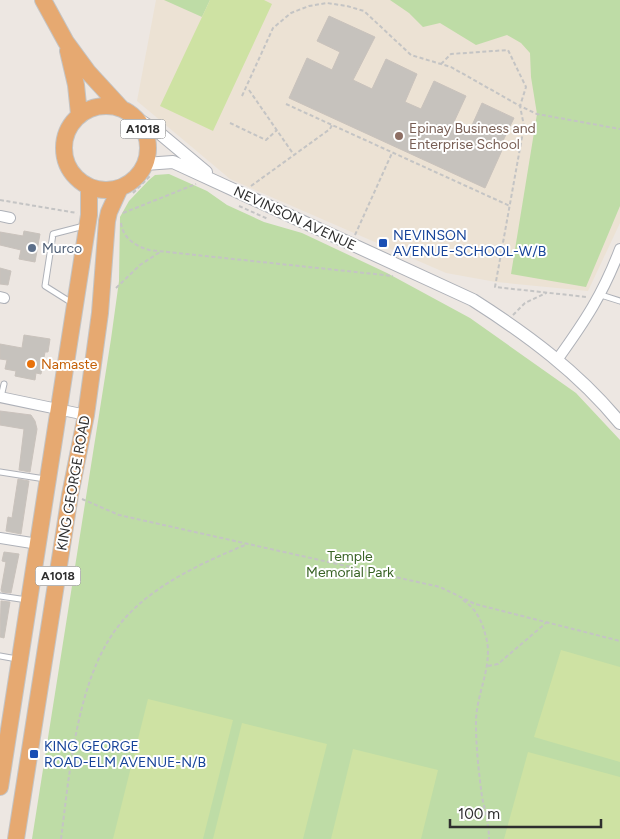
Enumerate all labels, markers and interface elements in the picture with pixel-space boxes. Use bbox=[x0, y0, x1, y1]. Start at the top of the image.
road number: A1018 bbox=[120, 120, 166, 138]
place label: Epinay Business and Enterprise School bbox=[409, 120, 536, 153]
marker: Epinay Business and Enterprise School bbox=[393, 130, 405, 142]
street label: NEVINSON AVENUE bbox=[231, 183, 359, 254]
place label: NEVINSON AVENUE-SCHOOL-W/B bbox=[393, 227, 546, 260]
marker: NEVINSON AVENUE-SCHOOL-W/B bbox=[377, 237, 389, 249]
place label: Murco bbox=[42, 240, 82, 257]
marker: Murco bbox=[26, 242, 38, 254]
place label: Namaste bbox=[41, 356, 98, 373]
marker: Namaste bbox=[25, 358, 37, 370]
street label: KING GEORGE ROAD bbox=[53, 414, 94, 552]
park label: Temple Memorial Park bbox=[306, 548, 394, 581]
road number: A1018 bbox=[36, 566, 80, 586]
place label: KING GEORGE ROAD-ELM AVENUE-N/B bbox=[44, 738, 206, 771]
marker: KING GEORGE ROAD-ELM AVENUE-N/B bbox=[28, 748, 40, 760]
scale bar bbox=[450, 796, 601, 828]
text: 100 m bbox=[458, 805, 500, 823]

